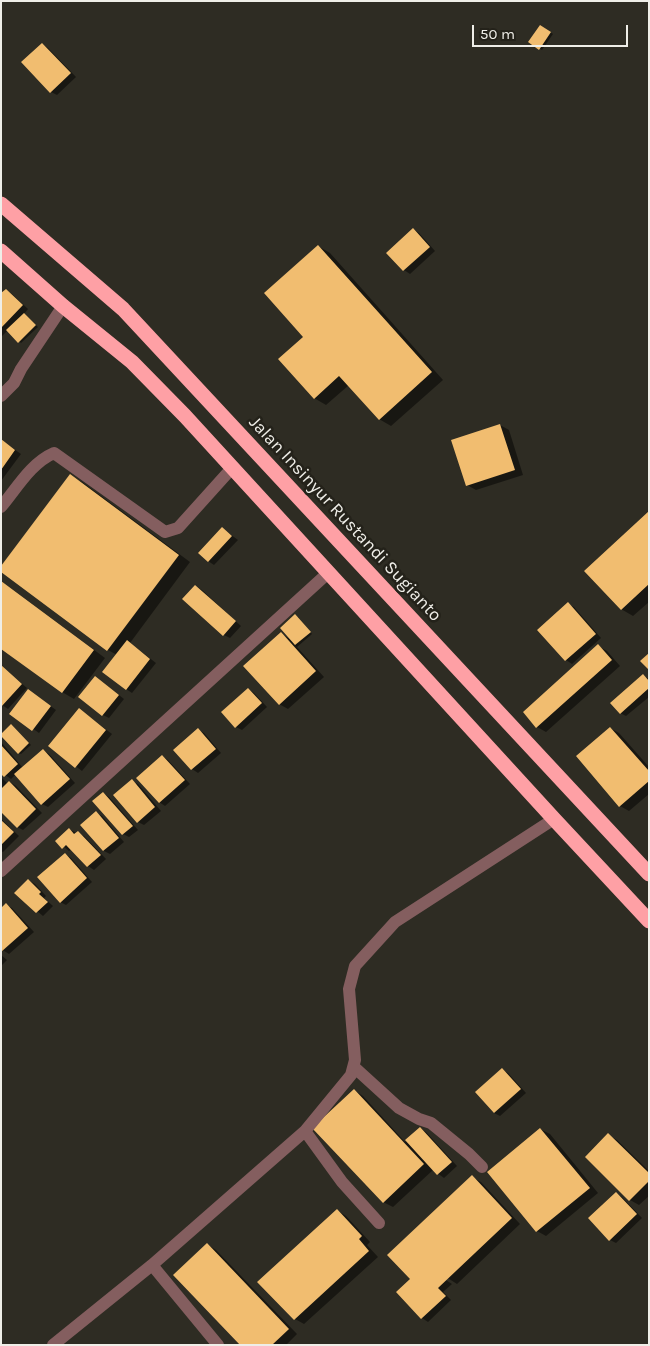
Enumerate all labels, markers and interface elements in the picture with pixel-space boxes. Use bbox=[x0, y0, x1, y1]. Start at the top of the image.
scale bar bbox=[475, 15, 631, 47]
text: 50 m bbox=[480, 25, 515, 43]
street label: Jalan Insinyur Rustandi Sugianto bbox=[244, 412, 446, 626]

